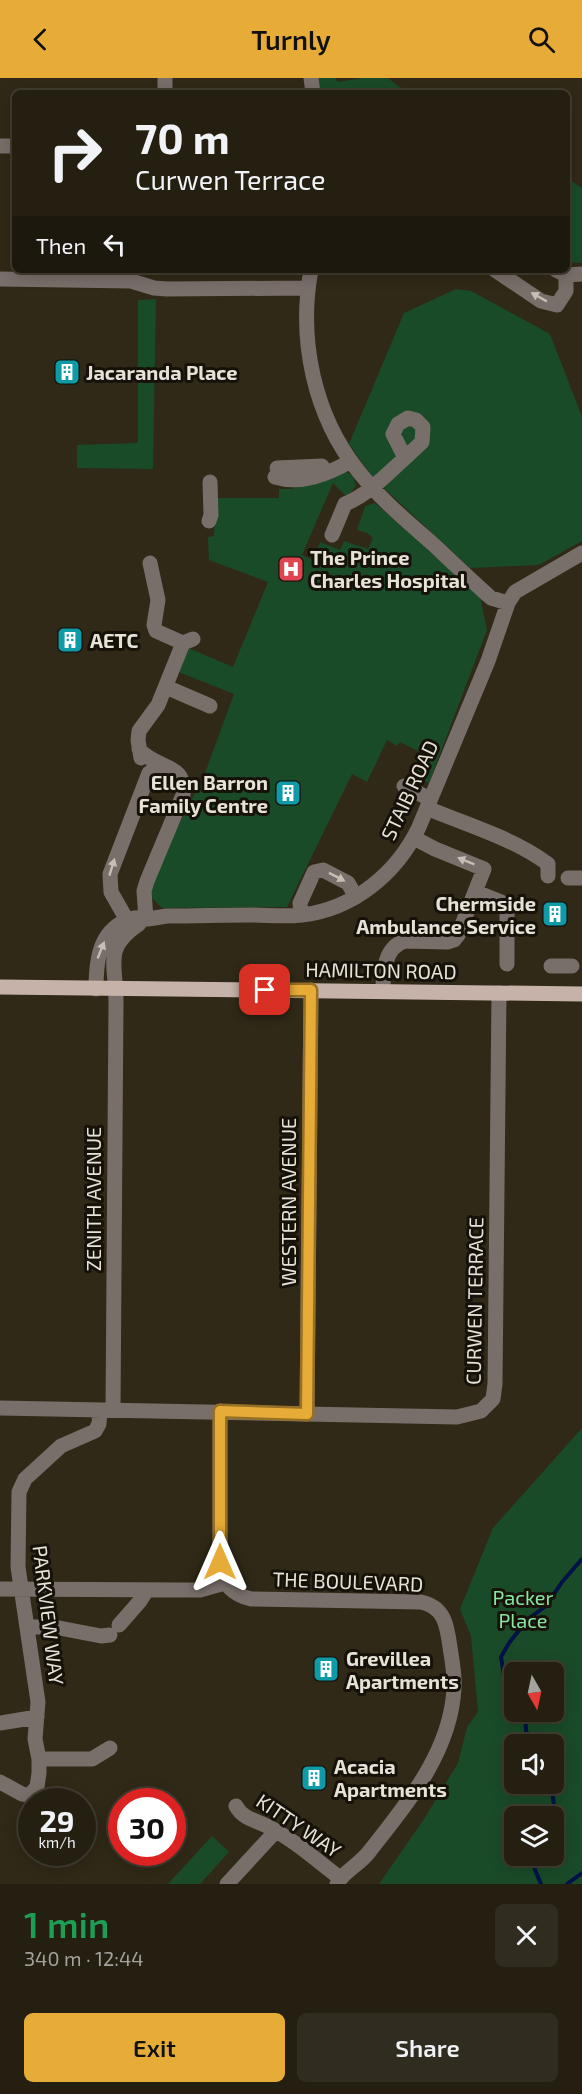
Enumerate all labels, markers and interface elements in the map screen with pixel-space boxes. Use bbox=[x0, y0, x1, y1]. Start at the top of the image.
icon: back bbox=[24, 23, 57, 56]
text: Turnly bbox=[251, 23, 331, 55]
icon: search bbox=[525, 23, 558, 56]
text: 70 m bbox=[135, 112, 230, 162]
icon: right bbox=[36, 114, 114, 192]
text: Curwen Terrace bbox=[135, 163, 326, 195]
icon: left bbox=[98, 228, 131, 261]
text: Then bbox=[36, 232, 86, 258]
one-way arrow bbox=[530, 292, 547, 302]
building icon: Jacaranda Place bbox=[52, 357, 82, 387]
place label: Jacaranda Place bbox=[86, 360, 238, 384]
place label: The Prince Charles Hospital bbox=[310, 545, 467, 592]
hospital icon: The Prince Charles Hospital bbox=[276, 554, 306, 584]
building icon: AETC bbox=[55, 625, 85, 655]
place label: AETC bbox=[90, 628, 138, 652]
street label: STAIB ROAD bbox=[375, 736, 443, 844]
place label: Ellen Barron Family Centre bbox=[139, 770, 268, 818]
building icon: Ellen Barron Family Centre bbox=[273, 778, 303, 808]
one-way arrow bbox=[457, 856, 475, 866]
one-way arrow bbox=[108, 858, 117, 876]
one-way arrow bbox=[328, 872, 345, 882]
place label: Chermside Ambulance Service bbox=[356, 891, 536, 938]
building icon: Chermside Ambulance Service bbox=[540, 899, 570, 929]
one-way arrow bbox=[96, 940, 106, 958]
street label: HAMILTON ROAD bbox=[305, 957, 457, 983]
pin bbox=[239, 964, 290, 1015]
icon: arrive bbox=[248, 973, 281, 1006]
street label: WESTERN AVENUE bbox=[276, 1118, 300, 1286]
street label: ZENITH AVENUE bbox=[81, 1127, 105, 1271]
street label: CURWEN TERRACE bbox=[461, 1217, 487, 1385]
position arrow bbox=[188, 1530, 252, 1594]
street label: PARKVIEW WAY bbox=[29, 1544, 70, 1687]
street label: THE BOULEVARD bbox=[272, 1566, 424, 1596]
park label: Packer Place bbox=[492, 1585, 554, 1632]
place label: Grevillea Apartments bbox=[346, 1646, 459, 1693]
building icon: Grevillea Apartments bbox=[311, 1654, 341, 1684]
north arrow bbox=[504, 1662, 564, 1722]
map controls bbox=[504, 1662, 564, 1866]
button: sound bbox=[504, 1734, 564, 1794]
place label: Acacia Apartments bbox=[334, 1754, 447, 1801]
building icon: Acacia Apartments bbox=[299, 1763, 329, 1793]
speed limit sign: 30 bbox=[108, 1788, 186, 1866]
street label: KITTY WAY bbox=[252, 1788, 346, 1862]
text: 29 bbox=[39, 1802, 75, 1838]
button: layers bbox=[504, 1806, 564, 1866]
text: km/h bbox=[38, 1833, 76, 1851]
text: 1 min bbox=[24, 1902, 109, 1945]
button: close bbox=[495, 1904, 558, 1967]
text: 340 m · 12:44 bbox=[24, 1946, 144, 1970]
button: Exit bbox=[24, 2013, 285, 2082]
button: Share bbox=[297, 2013, 558, 2082]

